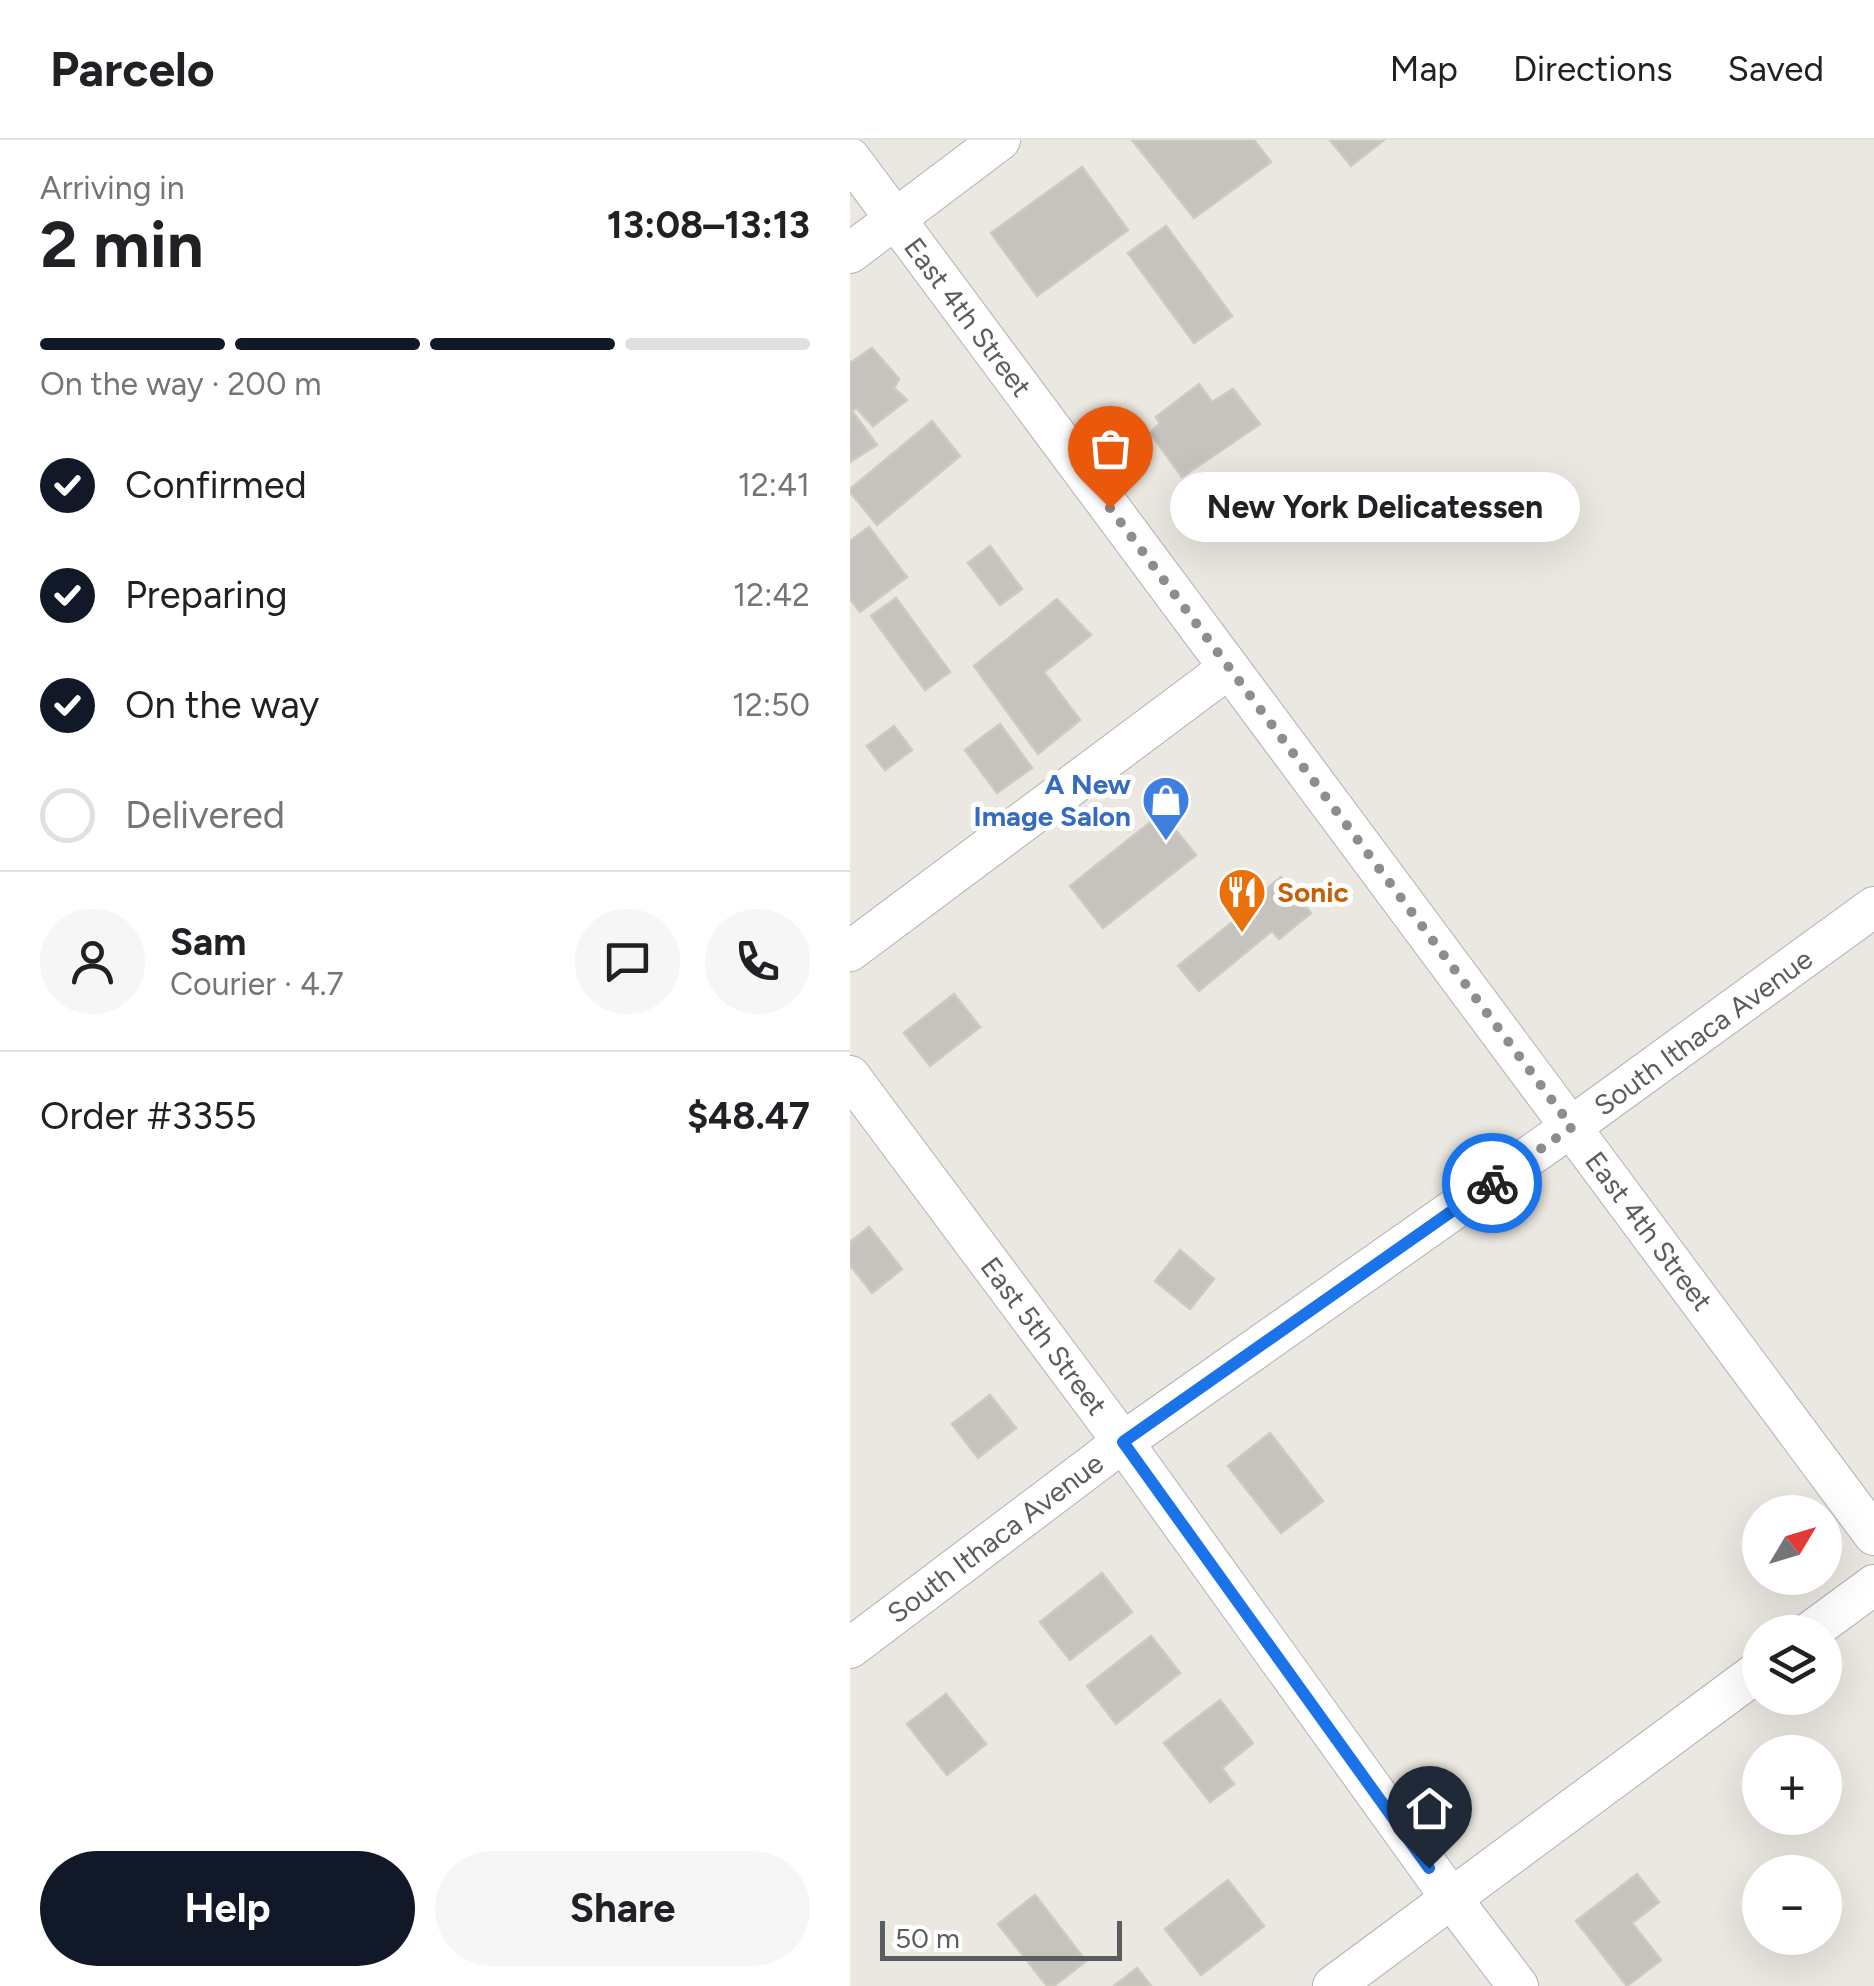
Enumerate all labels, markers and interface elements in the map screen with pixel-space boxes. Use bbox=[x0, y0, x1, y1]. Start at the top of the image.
text: Parcelo bbox=[50, 40, 215, 98]
text: Map bbox=[1390, 48, 1458, 90]
text: Directions bbox=[1513, 48, 1673, 90]
text: Saved bbox=[1728, 48, 1824, 90]
text: Arriving in bbox=[40, 169, 185, 207]
text: 13:08–13:13 bbox=[607, 202, 810, 248]
text: 2 min bbox=[40, 205, 204, 283]
street label: East 4th Street bbox=[897, 231, 1039, 403]
text: On the way · 200 m bbox=[40, 365, 322, 403]
pin bbox=[1068, 406, 1153, 509]
icon: bag bbox=[1083, 421, 1138, 476]
icon: check bbox=[40, 458, 95, 513]
text: Confirmed bbox=[125, 462, 307, 508]
text: 12:41 bbox=[738, 466, 810, 504]
callout: New York Delicatessen bbox=[1170, 473, 1580, 543]
text: New York Delicatessen bbox=[1207, 488, 1543, 526]
icon: check bbox=[40, 568, 95, 623]
text: Preparing bbox=[125, 572, 287, 618]
text: 12:42 bbox=[733, 576, 810, 614]
icon: check bbox=[40, 678, 95, 733]
text: On the way bbox=[125, 682, 319, 728]
text: 12:50 bbox=[732, 686, 810, 724]
place label: A New Image Salon bbox=[974, 767, 1132, 833]
shop icon: A New Image Salon bbox=[1140, 774, 1192, 842]
text: Delivered bbox=[125, 792, 285, 838]
restaurant icon: Sonic bbox=[1216, 866, 1268, 934]
place label: Sonic bbox=[1277, 875, 1349, 909]
button: person bbox=[40, 909, 145, 1014]
button: chat bbox=[575, 909, 680, 1014]
button: phone bbox=[705, 909, 810, 1014]
text: Sam bbox=[170, 919, 246, 965]
street label: South Ithaca Avenue bbox=[1587, 941, 1819, 1123]
text: Courier · 4.7 bbox=[170, 965, 344, 1003]
text: Order #3355 bbox=[40, 1093, 257, 1139]
text: $48.47 bbox=[687, 1093, 810, 1139]
courier bbox=[1442, 1133, 1542, 1233]
street label: East 4th Street bbox=[1578, 1145, 1720, 1317]
icon: bike bbox=[1465, 1156, 1520, 1211]
street label: East 5th Street bbox=[974, 1250, 1114, 1422]
street label: South Ithaca Avenue bbox=[880, 1446, 1110, 1630]
north arrow bbox=[1742, 1495, 1842, 1595]
map controls bbox=[1742, 1495, 1842, 1955]
button: layers bbox=[1742, 1615, 1842, 1715]
button: + bbox=[1742, 1735, 1842, 1835]
pin bbox=[1387, 1766, 1472, 1869]
icon: home bbox=[1402, 1781, 1457, 1836]
button: Help bbox=[40, 1851, 415, 1966]
button: Share bbox=[435, 1851, 810, 1966]
button: − bbox=[1742, 1855, 1842, 1955]
scale bar bbox=[880, 1916, 1122, 1960]
text: 50 m bbox=[895, 1921, 960, 1955]

